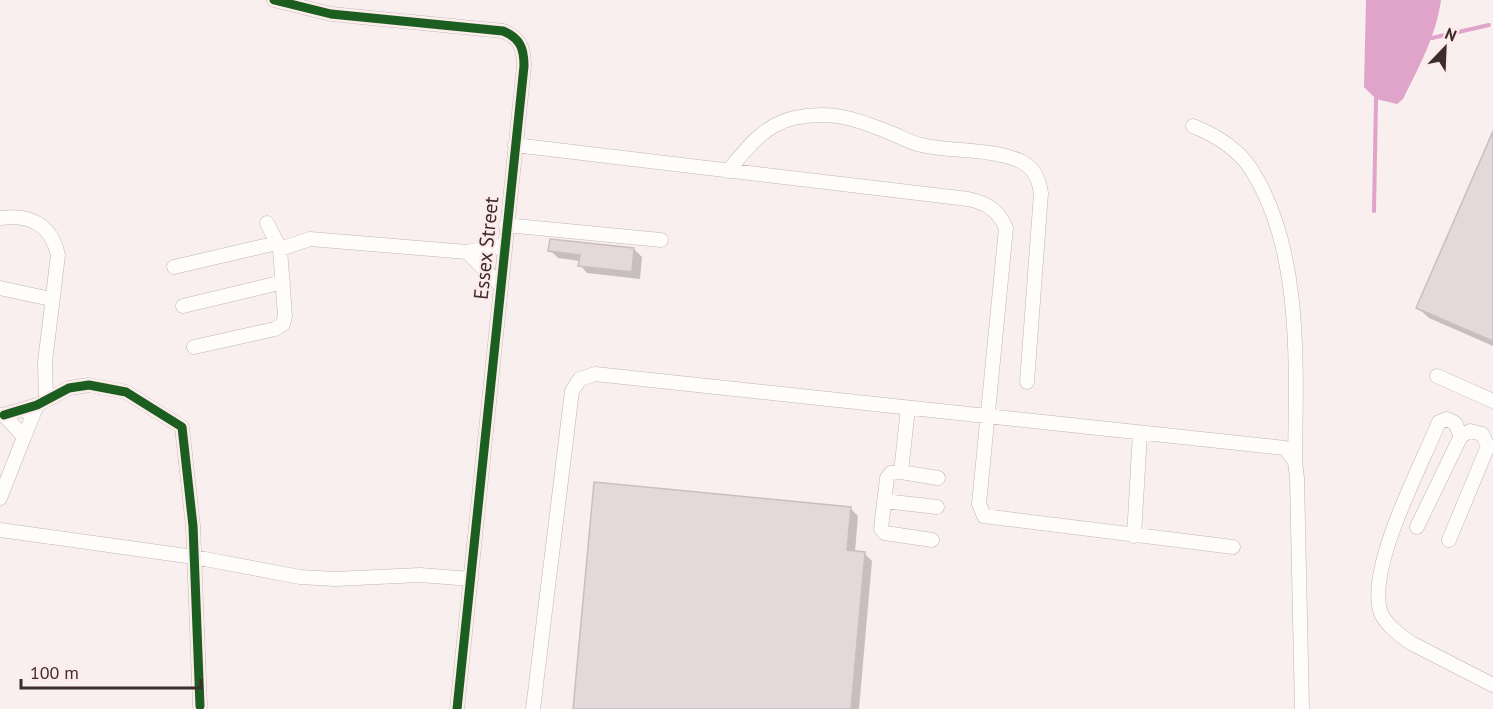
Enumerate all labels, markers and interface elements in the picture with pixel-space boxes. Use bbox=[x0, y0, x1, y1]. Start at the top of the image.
north arrow bbox=[1415, 18, 1475, 78]
text: N bbox=[1442, 23, 1460, 45]
street label: Essex Street bbox=[468, 195, 504, 301]
scale bar bbox=[21, 652, 201, 690]
text: 100 m bbox=[30, 661, 79, 684]

